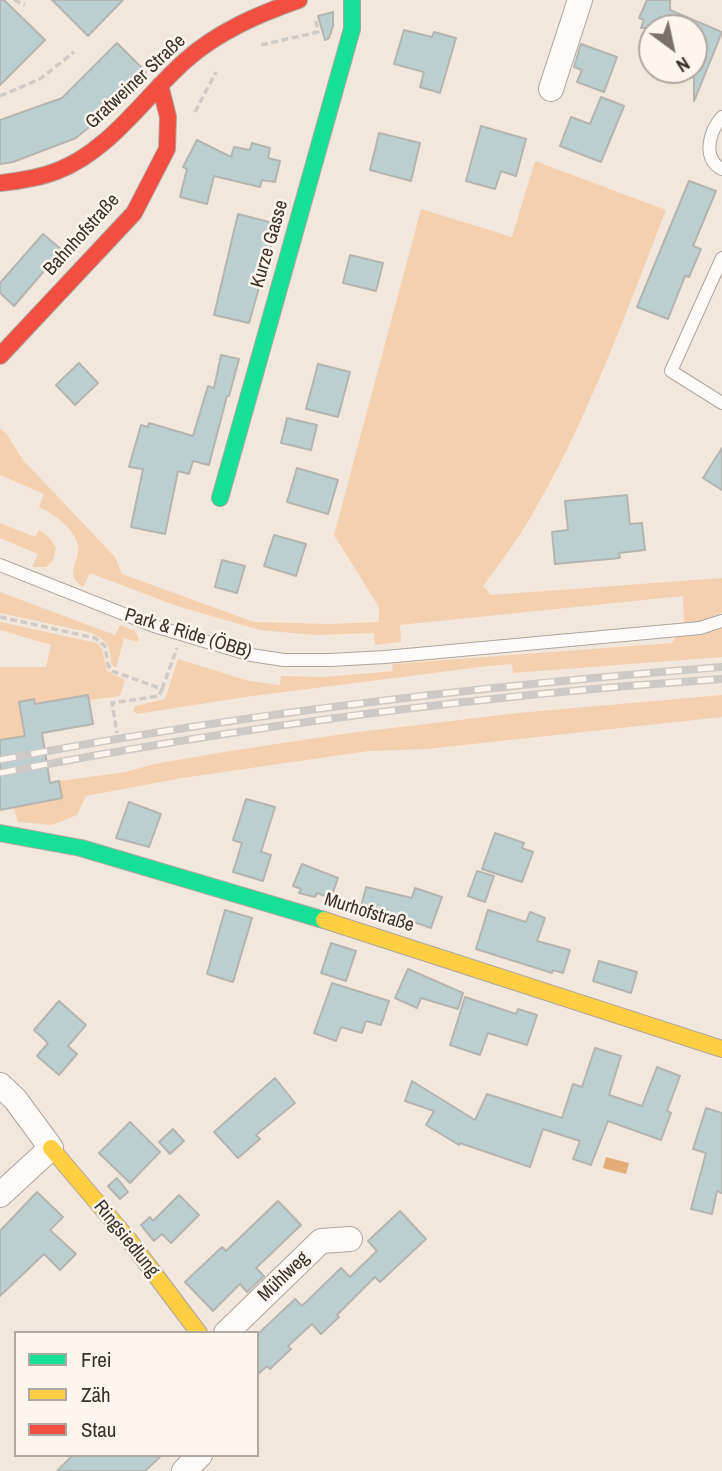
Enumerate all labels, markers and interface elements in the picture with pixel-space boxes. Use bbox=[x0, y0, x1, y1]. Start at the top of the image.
north arrow bbox=[638, 14, 708, 84]
street label: Gratweiner Straße bbox=[81, 30, 191, 134]
text: N bbox=[672, 51, 695, 79]
street label: Bahnhofstraße bbox=[39, 189, 125, 281]
street label: Kurze Gasse bbox=[247, 198, 293, 290]
street label: Park & Ride (ÖBB) bbox=[122, 604, 254, 664]
street label: Murhofstraße bbox=[321, 889, 417, 937]
street label: Ringsiedlung bbox=[88, 1196, 164, 1282]
street label: Mühlweg bbox=[254, 1247, 314, 1307]
legend bbox=[14, 1331, 259, 1457]
text: Frei bbox=[81, 1345, 112, 1374]
text: Zäh bbox=[81, 1380, 111, 1409]
text: Stau bbox=[81, 1415, 116, 1444]

